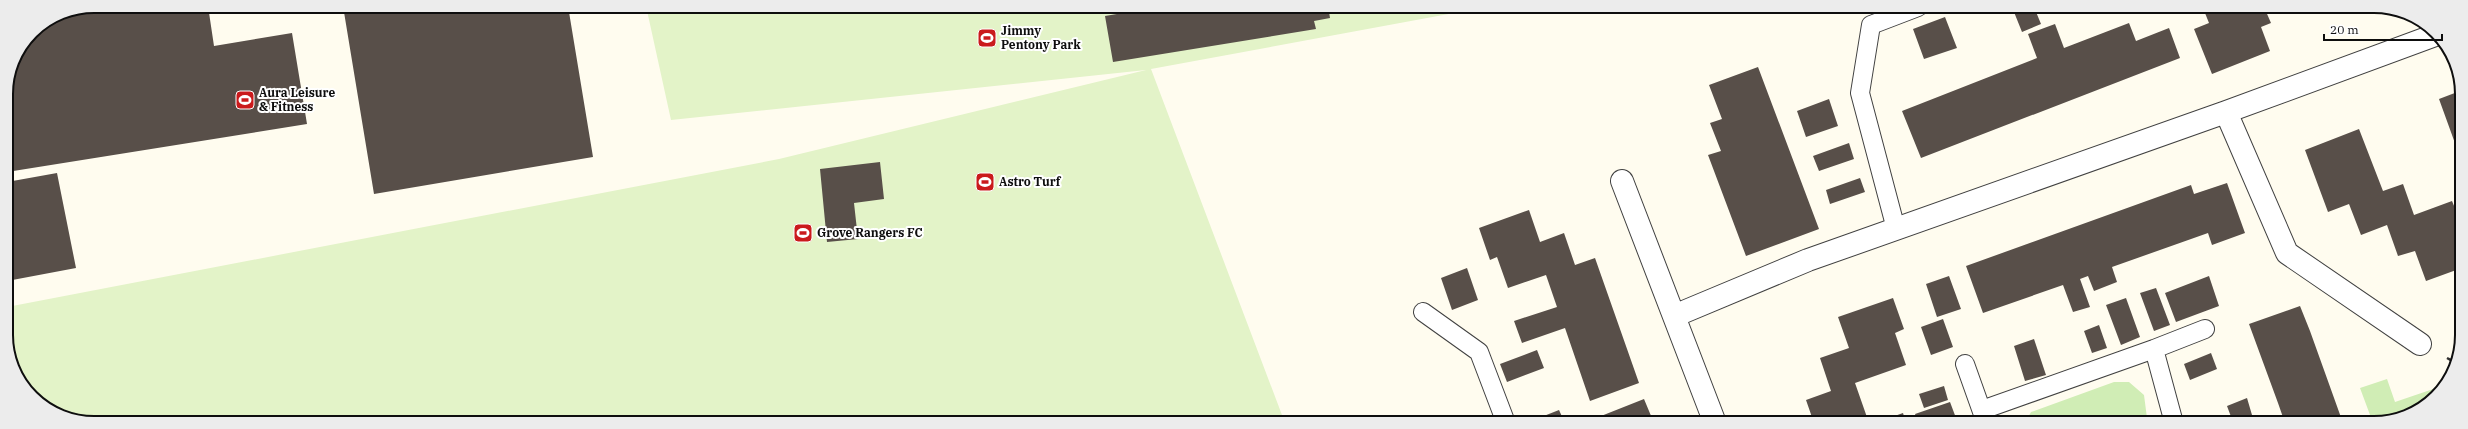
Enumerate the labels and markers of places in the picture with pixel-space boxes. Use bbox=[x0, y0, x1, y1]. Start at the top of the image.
place label: Jimmy Pentony Park bbox=[1001, 23, 1081, 52]
sports icon: Jimmy Pentony Park bbox=[976, 27, 998, 49]
place label: Aura Leisure & Fitness bbox=[259, 85, 335, 114]
sports icon: Aura Leisure & Fitness bbox=[234, 89, 256, 111]
sports icon: Astro Turf bbox=[974, 171, 996, 193]
place label: Astro Turf bbox=[999, 174, 1062, 189]
sports icon: Grove Rangers FC bbox=[792, 222, 814, 244]
place label: Grove Rangers FC bbox=[817, 225, 923, 240]

